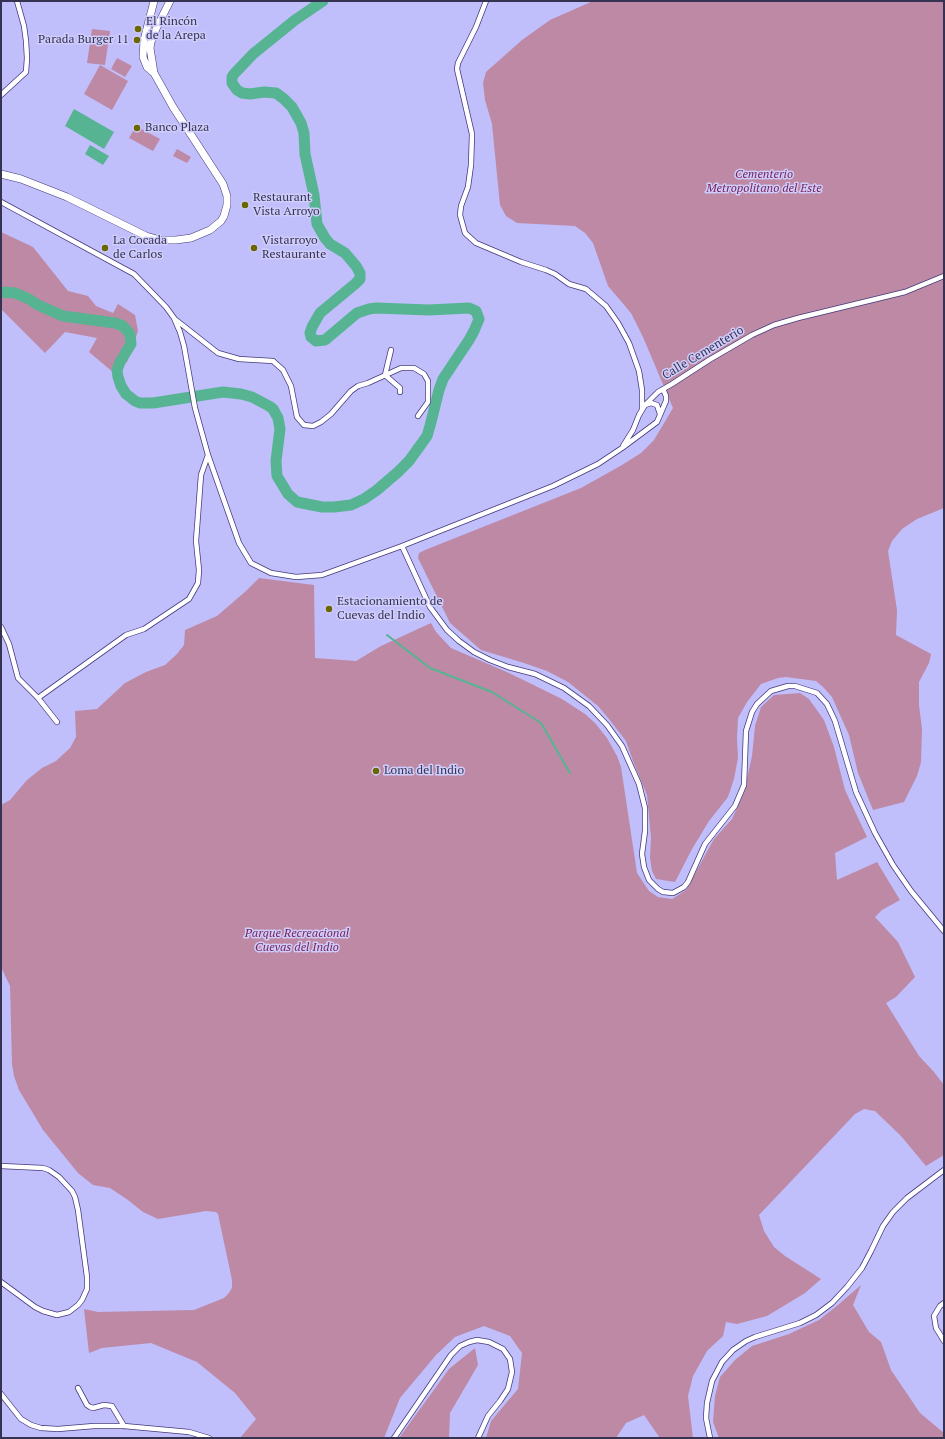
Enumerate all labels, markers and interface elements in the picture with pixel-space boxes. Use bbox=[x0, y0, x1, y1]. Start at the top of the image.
place label: El Rincón de la Arepa bbox=[146, 15, 206, 43]
marker: El Rincón de la Arepa bbox=[133, 24, 143, 34]
place label: Parada Burger 11 bbox=[38, 33, 129, 47]
marker: Parada Burger 11 bbox=[132, 35, 142, 45]
place label: Banco Plaza bbox=[145, 121, 209, 135]
marker: Banco Plaza bbox=[132, 123, 142, 133]
park label: Cementerio Metropolitano del Este bbox=[706, 168, 822, 196]
place label: Restaurant Vista Arroyo bbox=[253, 191, 320, 219]
marker: Restaurant Vista Arroyo bbox=[240, 200, 250, 210]
place label: La Cocada de Carlos bbox=[113, 234, 167, 262]
place label: Vistarroyo Restaurante bbox=[262, 234, 326, 262]
marker: La Cocada de Carlos bbox=[100, 243, 110, 253]
marker: Vistarroyo Restaurante bbox=[249, 243, 259, 253]
street label: Calle Cementerio bbox=[660, 323, 746, 383]
place label: Estacionamiento de Cuevas del Indio bbox=[337, 595, 443, 623]
marker: Estacionamiento de Cuevas del Indio bbox=[324, 604, 334, 614]
place label: Loma del Indio bbox=[384, 764, 464, 778]
marker: Loma del Indio bbox=[371, 766, 381, 776]
park label: Parque Recreacional Cuevas del Indio bbox=[245, 927, 349, 955]

